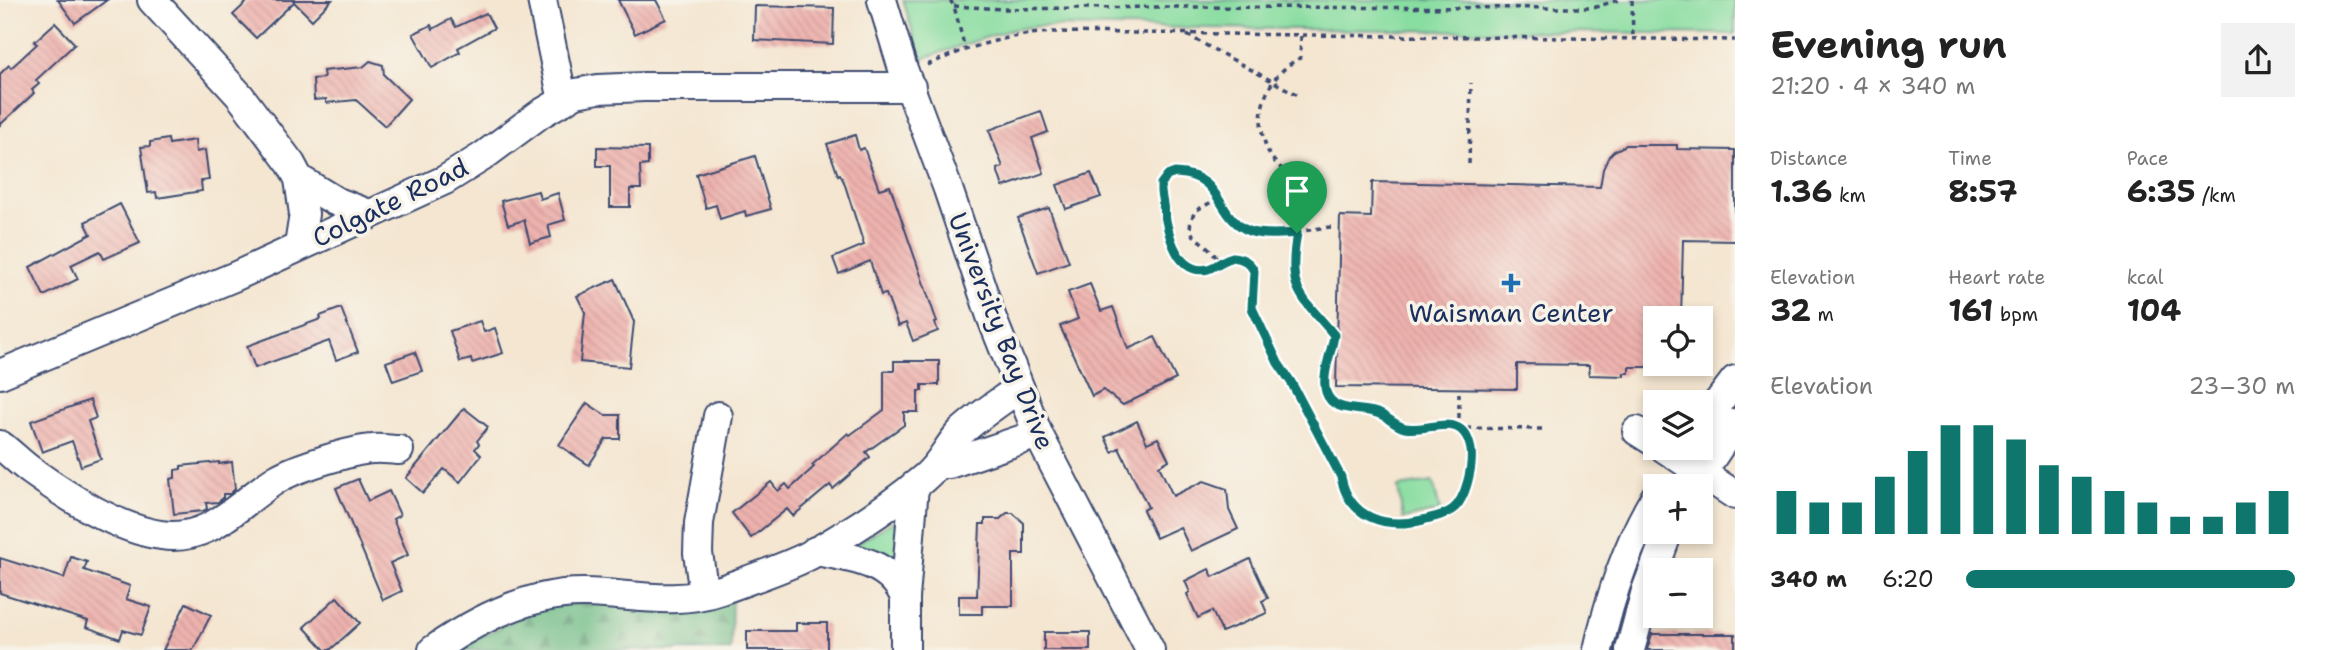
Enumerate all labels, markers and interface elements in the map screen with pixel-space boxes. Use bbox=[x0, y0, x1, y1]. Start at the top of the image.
text: Evening run bbox=[1770, 19, 2007, 70]
button: share bbox=[2221, 23, 2295, 97]
text: 21:20 · 4 × 340 m bbox=[1770, 71, 1975, 101]
text: Distance bbox=[1770, 146, 1848, 171]
text: Time bbox=[1948, 146, 1992, 171]
text: Pace bbox=[2127, 146, 2168, 171]
street label: Colgate Road bbox=[306, 149, 474, 255]
pin bbox=[1267, 161, 1327, 233]
text: 1.36 bbox=[1770, 171, 1833, 212]
text: 8:57 bbox=[1948, 171, 2018, 212]
text: 6:35 bbox=[2127, 171, 2196, 212]
icon: arrive bbox=[1278, 172, 1316, 210]
text: km bbox=[1833, 183, 1866, 208]
text: /km bbox=[2196, 183, 2236, 208]
street label: University Bay Drive bbox=[941, 207, 1063, 455]
text: Elevation bbox=[1770, 265, 1855, 290]
text: Heart rate bbox=[1948, 265, 2045, 290]
text: kcal bbox=[2127, 265, 2164, 290]
marker: Waisman Center bbox=[1501, 273, 1521, 293]
text: 32 bbox=[1770, 290, 1811, 331]
text: 161 bbox=[1948, 290, 1993, 331]
text: 104 bbox=[2127, 290, 2181, 331]
place label: Waisman Center bbox=[1408, 295, 1614, 330]
text: m bbox=[1811, 302, 1834, 327]
text: bpm bbox=[1993, 302, 2038, 327]
map controls bbox=[1643, 306, 1713, 628]
button: locate bbox=[1643, 306, 1713, 376]
text: Elevation bbox=[1770, 371, 1873, 401]
text: 23–30 m bbox=[2188, 371, 2295, 401]
button: layers bbox=[1643, 390, 1713, 460]
button: + bbox=[1643, 474, 1713, 544]
button: − bbox=[1643, 558, 1713, 628]
text: 340 m bbox=[1770, 564, 1847, 594]
text: 6:20 bbox=[1882, 564, 1934, 594]

